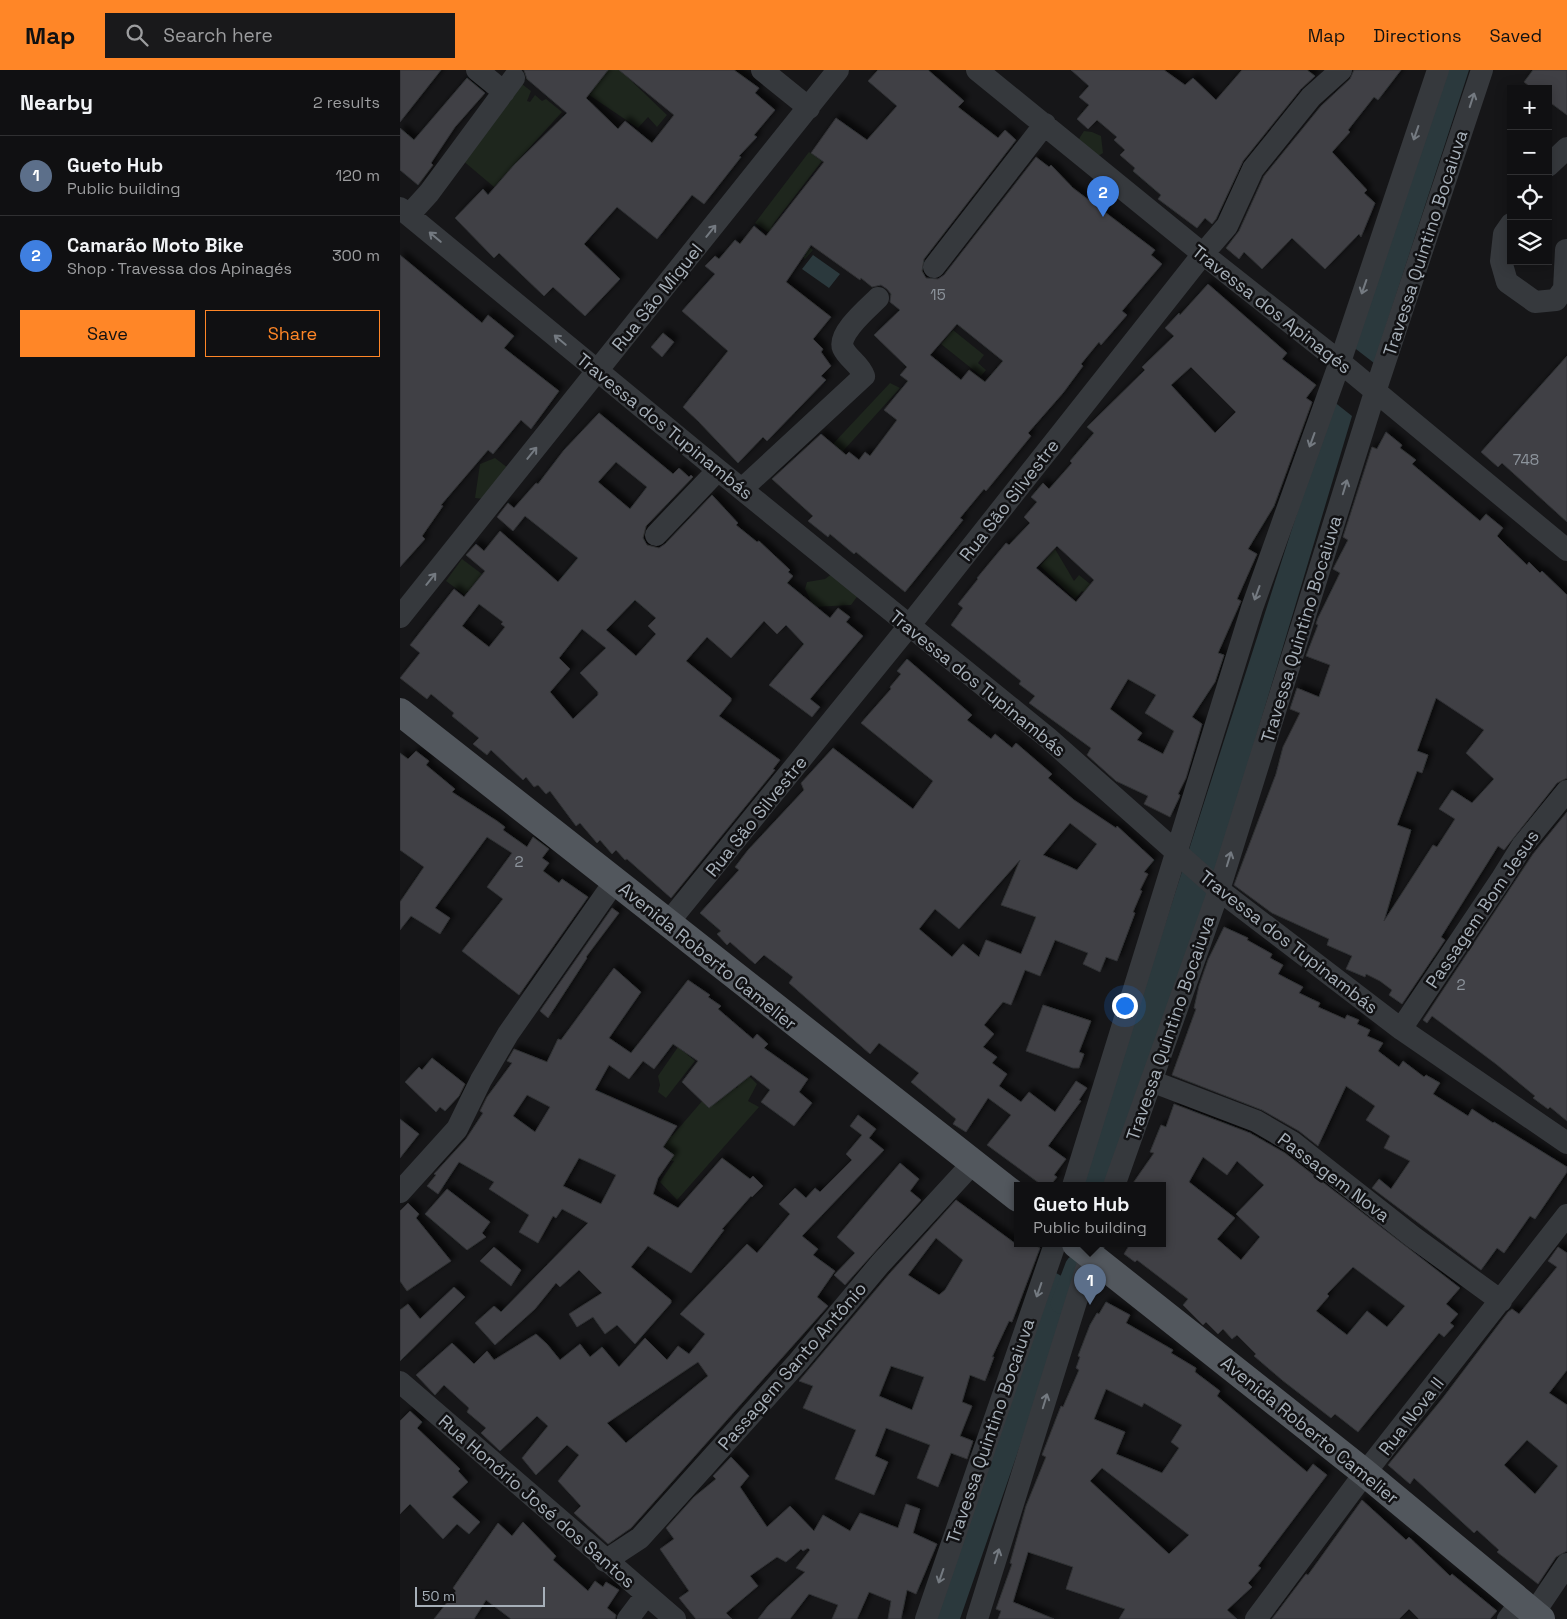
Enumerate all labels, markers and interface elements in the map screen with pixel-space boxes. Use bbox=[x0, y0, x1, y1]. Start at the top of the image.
search box bbox=[105, 13, 455, 58]
text: Map bbox=[25, 20, 75, 51]
icon: search bbox=[123, 21, 151, 49]
text: Search here bbox=[163, 23, 273, 48]
text: Map bbox=[1308, 24, 1345, 47]
text: Directions bbox=[1373, 24, 1462, 47]
text: Saved bbox=[1490, 24, 1542, 47]
map controls bbox=[1507, 85, 1552, 265]
button: + bbox=[1507, 85, 1552, 130]
text: Nearby bbox=[20, 89, 93, 116]
text: 2 results bbox=[313, 92, 380, 113]
one-way arrow bbox=[1468, 92, 1478, 108]
one-way arrow bbox=[1411, 124, 1421, 140]
street label: Travessa Quintino Bocaiuva bbox=[1378, 127, 1472, 359]
button: − bbox=[1507, 130, 1552, 175]
text: Gueto Hub bbox=[67, 153, 163, 178]
text: 1 bbox=[32, 165, 40, 186]
text: 120 m bbox=[336, 165, 380, 186]
button: locate bbox=[1507, 175, 1552, 220]
pin: 2 bbox=[1087, 176, 1119, 217]
text: Public building bbox=[67, 178, 180, 199]
button: layers bbox=[1507, 220, 1552, 265]
one-way arrow bbox=[705, 224, 716, 237]
one-way arrow bbox=[428, 231, 441, 242]
text: Camarão Moto Bike bbox=[67, 233, 244, 258]
street label: Rua São Miguel bbox=[607, 239, 707, 355]
street label: Travessa dos Apinagés bbox=[1188, 240, 1356, 378]
text: 2 bbox=[31, 245, 41, 266]
text: 300 m bbox=[332, 245, 380, 266]
text: Shop · Travessa dos Apinagés bbox=[67, 258, 292, 279]
one-way arrow bbox=[1359, 278, 1369, 294]
house number: 15 bbox=[930, 285, 946, 304]
button: Save bbox=[20, 310, 195, 357]
button: Share bbox=[205, 310, 380, 357]
one-way arrow bbox=[554, 335, 567, 346]
street label: Travessa dos Tupinambás bbox=[572, 348, 758, 504]
one-way arrow bbox=[1307, 432, 1316, 448]
street label: Rua São Silvestre bbox=[954, 434, 1064, 566]
one-way arrow bbox=[527, 447, 538, 460]
house number: 748 bbox=[1513, 450, 1539, 469]
one-way arrow bbox=[1341, 480, 1351, 496]
street label: Travessa Quintino Bocaiuva bbox=[1255, 513, 1347, 745]
one-way arrow bbox=[425, 573, 436, 586]
one-way arrow bbox=[1252, 585, 1261, 601]
street label: Travessa dos Tupinambás bbox=[885, 605, 1071, 761]
street label: Rua São Silvestre bbox=[700, 751, 812, 881]
street label: Passagem Bom Jesus bbox=[1420, 825, 1544, 993]
house number: 2 bbox=[514, 852, 524, 871]
one-way arrow bbox=[1224, 852, 1234, 868]
street label: Travessa dos Tupinambás bbox=[1195, 865, 1383, 1019]
street label: Avenida Roberto Camelier bbox=[614, 877, 802, 1035]
street label: Travessa Quintino Bocaiuva bbox=[1121, 912, 1219, 1144]
house number: 2 bbox=[1456, 975, 1466, 994]
your location bbox=[1112, 993, 1138, 1019]
street label: Passagem Nova bbox=[1273, 1127, 1395, 1227]
popup bbox=[1014, 1182, 1166, 1247]
text: Gueto Hub bbox=[1033, 1192, 1129, 1217]
text: Public building bbox=[1033, 1217, 1147, 1238]
pin: 1 bbox=[1074, 1264, 1106, 1305]
street label: Passagem Santo Antônio bbox=[713, 1277, 871, 1455]
one-way arrow bbox=[1034, 1282, 1043, 1297]
street label: Travessa Quintino Bocaiuva bbox=[941, 1315, 1039, 1547]
street label: Avenida Roberto Camelier bbox=[1216, 1351, 1404, 1509]
street label: Rua Nova II bbox=[1373, 1372, 1449, 1460]
one-way arrow bbox=[1041, 1393, 1051, 1409]
street label: Rua Honório José dos Santos bbox=[434, 1409, 640, 1593]
one-way arrow bbox=[993, 1548, 1002, 1564]
one-way arrow bbox=[936, 1568, 945, 1583]
scale bar bbox=[415, 1584, 545, 1607]
text: 50 m bbox=[422, 1587, 455, 1605]

